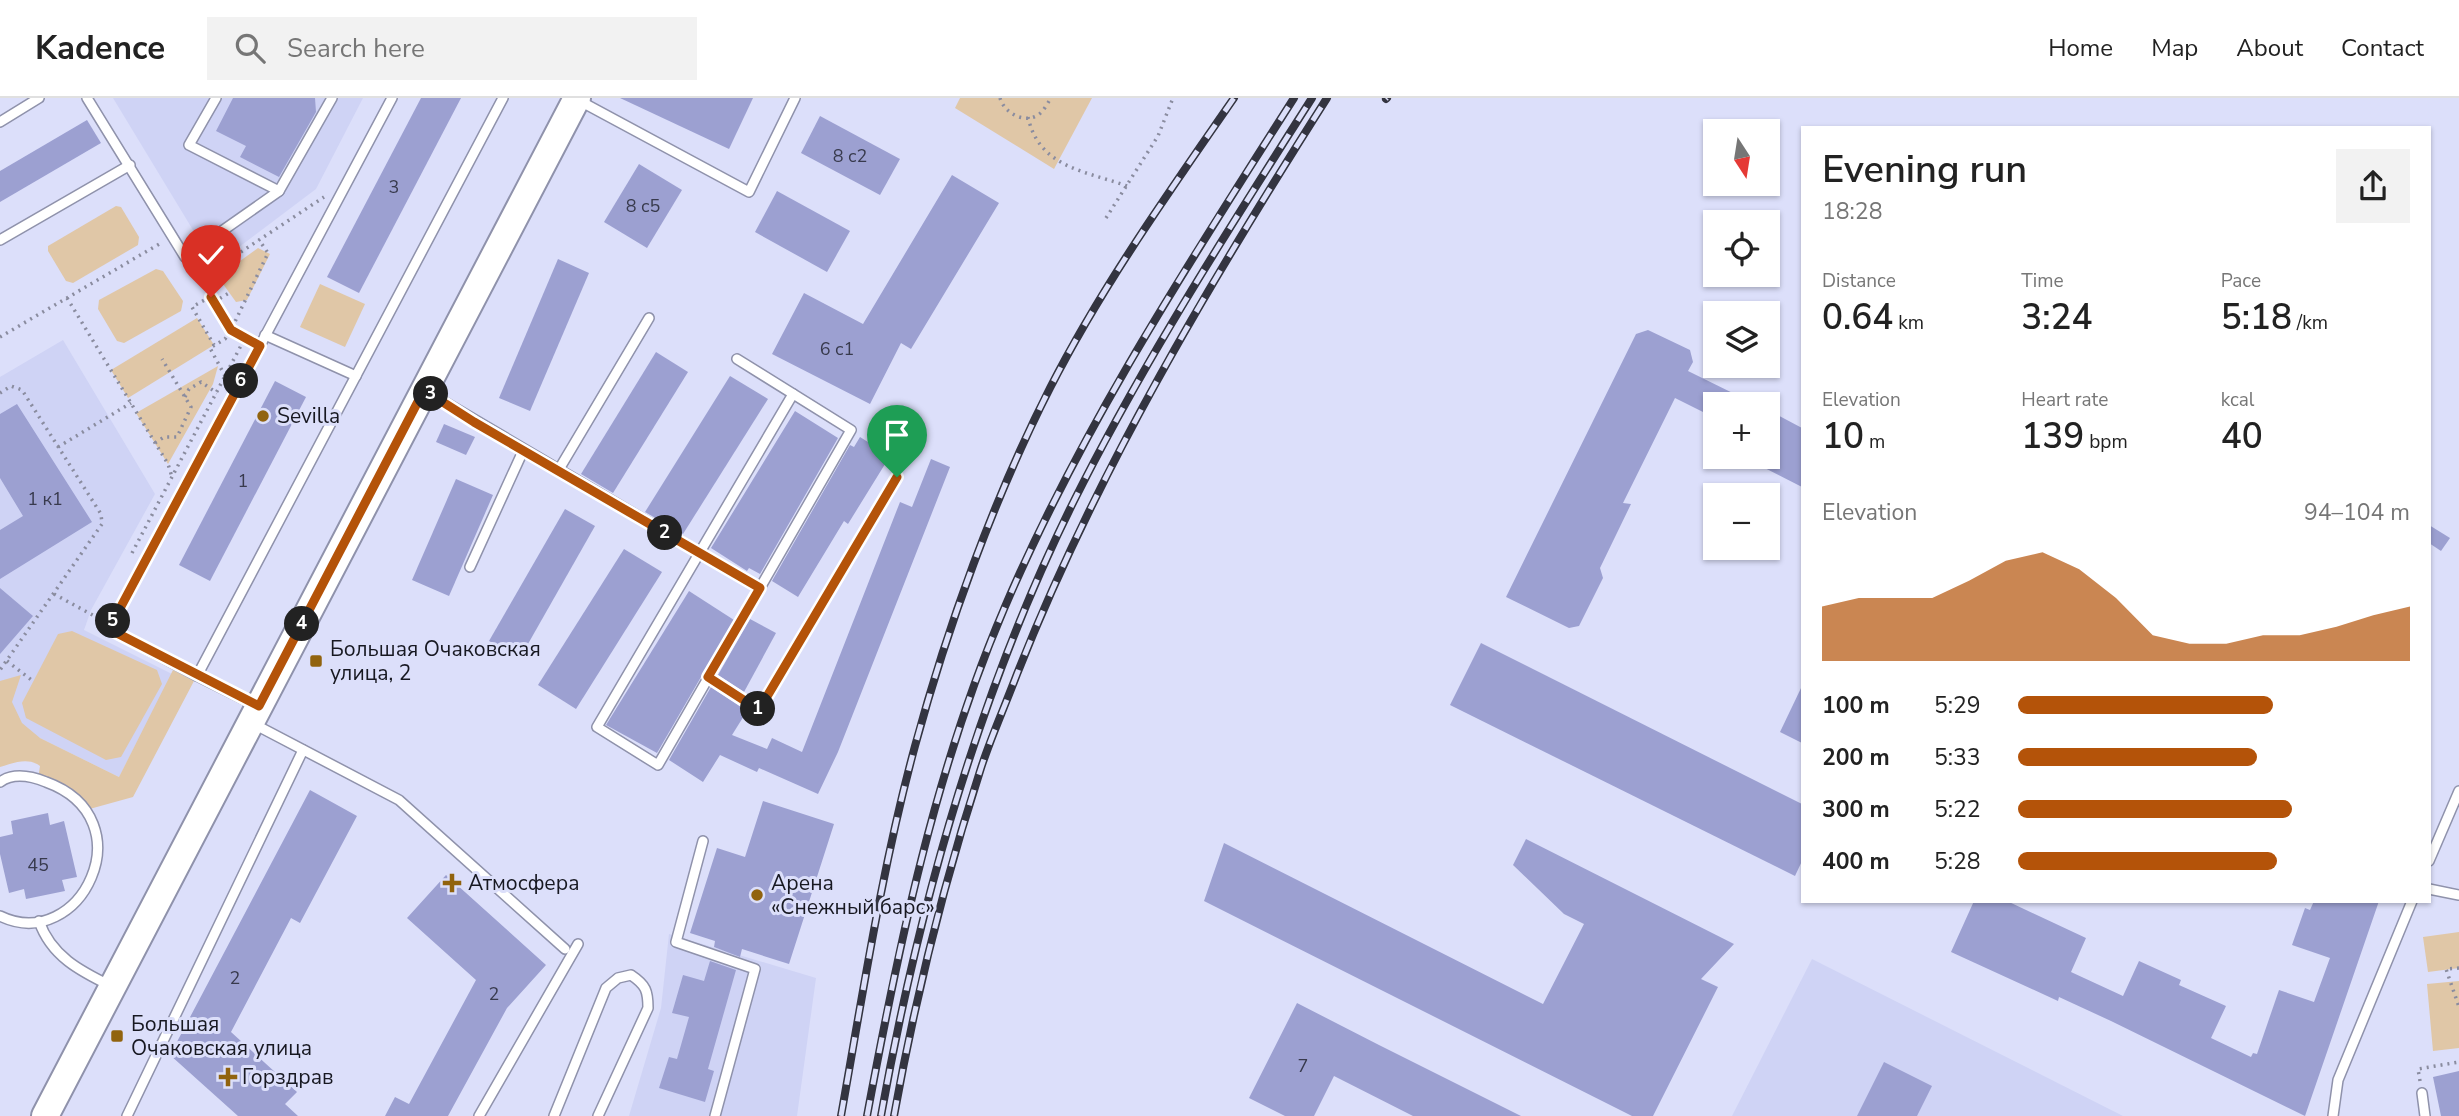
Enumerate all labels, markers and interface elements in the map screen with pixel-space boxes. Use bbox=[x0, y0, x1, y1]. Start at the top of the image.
search box bbox=[207, 17, 697, 80]
text: Kadence bbox=[35, 26, 165, 71]
icon: search bbox=[231, 29, 269, 67]
text: Search here bbox=[287, 31, 425, 66]
text: Home bbox=[2048, 32, 2113, 64]
text: Map bbox=[2151, 32, 2198, 64]
text: About bbox=[2236, 32, 2303, 64]
text: Contact bbox=[2341, 32, 2424, 64]
north arrow bbox=[1703, 119, 1780, 196]
map controls bbox=[1703, 119, 1780, 560]
house number: 8 с2 bbox=[833, 144, 867, 168]
text: Evening run bbox=[1822, 144, 2027, 195]
button: share bbox=[2336, 149, 2410, 223]
house number: 3 bbox=[389, 175, 399, 199]
house number: 8 с5 bbox=[626, 194, 660, 218]
text: 18:28 bbox=[1822, 196, 1882, 227]
button: locate bbox=[1703, 210, 1780, 287]
pin bbox=[181, 225, 241, 297]
icon: check bbox=[192, 236, 230, 274]
text: Distance bbox=[1822, 268, 1896, 294]
text: Time bbox=[2021, 268, 2064, 294]
text: Pace bbox=[2221, 268, 2261, 294]
text: 0.64 bbox=[1822, 294, 1893, 341]
text: 3:24 bbox=[2021, 294, 2093, 341]
text: 5:18 bbox=[2221, 294, 2292, 341]
button: layers bbox=[1703, 301, 1780, 378]
text: km bbox=[1893, 310, 1924, 336]
text: /km bbox=[2292, 310, 2328, 336]
house number: 6 с1 bbox=[820, 337, 854, 361]
pin: 6 bbox=[224, 364, 258, 398]
text: 6 bbox=[235, 367, 246, 393]
pin: 3 bbox=[414, 376, 448, 412]
text: 3 bbox=[425, 380, 436, 406]
text: Elevation bbox=[1822, 387, 1901, 413]
text: Heart rate bbox=[2021, 387, 2108, 413]
text: kcal bbox=[2221, 387, 2254, 413]
button: + bbox=[1703, 392, 1780, 469]
place label: Sevilla bbox=[277, 402, 340, 430]
pin bbox=[867, 405, 927, 477]
marker: Sevilla bbox=[255, 408, 271, 424]
text: 10 bbox=[1822, 413, 1864, 460]
text: 139 bbox=[2021, 413, 2084, 460]
text: 40 bbox=[2221, 413, 2263, 460]
icon: arrive bbox=[878, 416, 916, 454]
text: m bbox=[1864, 429, 1885, 455]
text: bpm bbox=[2084, 429, 2128, 455]
house number: 1 bbox=[238, 469, 248, 493]
button: − bbox=[1703, 483, 1780, 560]
house number: 1 к1 bbox=[27, 487, 63, 511]
text: Elevation bbox=[1822, 497, 1917, 528]
text: 94–104 m bbox=[2304, 497, 2410, 528]
pin: 2 bbox=[648, 516, 682, 550]
text: 2 bbox=[659, 519, 670, 545]
pin: 5 bbox=[96, 603, 130, 638]
pin: 4 bbox=[284, 606, 320, 642]
text: 5 bbox=[107, 607, 118, 633]
text: 4 bbox=[296, 610, 307, 636]
place label: Большая Очаковская улица, 2 bbox=[330, 635, 541, 687]
marker: Большая Очаковская улица, 2 bbox=[308, 653, 324, 669]
text: 100 m bbox=[1822, 690, 1890, 721]
text: 5:29 bbox=[1934, 690, 1981, 721]
pin: 1 bbox=[740, 692, 776, 726]
text: 1 bbox=[752, 695, 763, 721]
text: 200 m bbox=[1822, 742, 1890, 773]
text: 5:33 bbox=[1934, 742, 1981, 773]
text: 300 m bbox=[1822, 794, 1890, 825]
text: 5:22 bbox=[1934, 794, 1981, 825]
text: 400 m bbox=[1822, 846, 1890, 877]
text: 5:28 bbox=[1934, 846, 1981, 877]
house number: 45 bbox=[27, 853, 49, 877]
place label: Атмосфера bbox=[468, 869, 580, 897]
place label: Арена «Снежный барс» bbox=[771, 869, 935, 921]
marker: Атмосфера bbox=[442, 873, 462, 893]
marker: Арена «Снежный барс» bbox=[749, 887, 765, 903]
house number: 2 bbox=[230, 966, 240, 990]
house number: 2 bbox=[489, 982, 499, 1006]
place label: Большая Очаковская улица bbox=[131, 1010, 312, 1062]
marker: Большая Очаковская улица bbox=[109, 1028, 125, 1044]
house number: 7 bbox=[1298, 1054, 1308, 1078]
place label: Горздрав bbox=[242, 1063, 334, 1091]
marker: Горздрав bbox=[220, 1069, 236, 1085]

